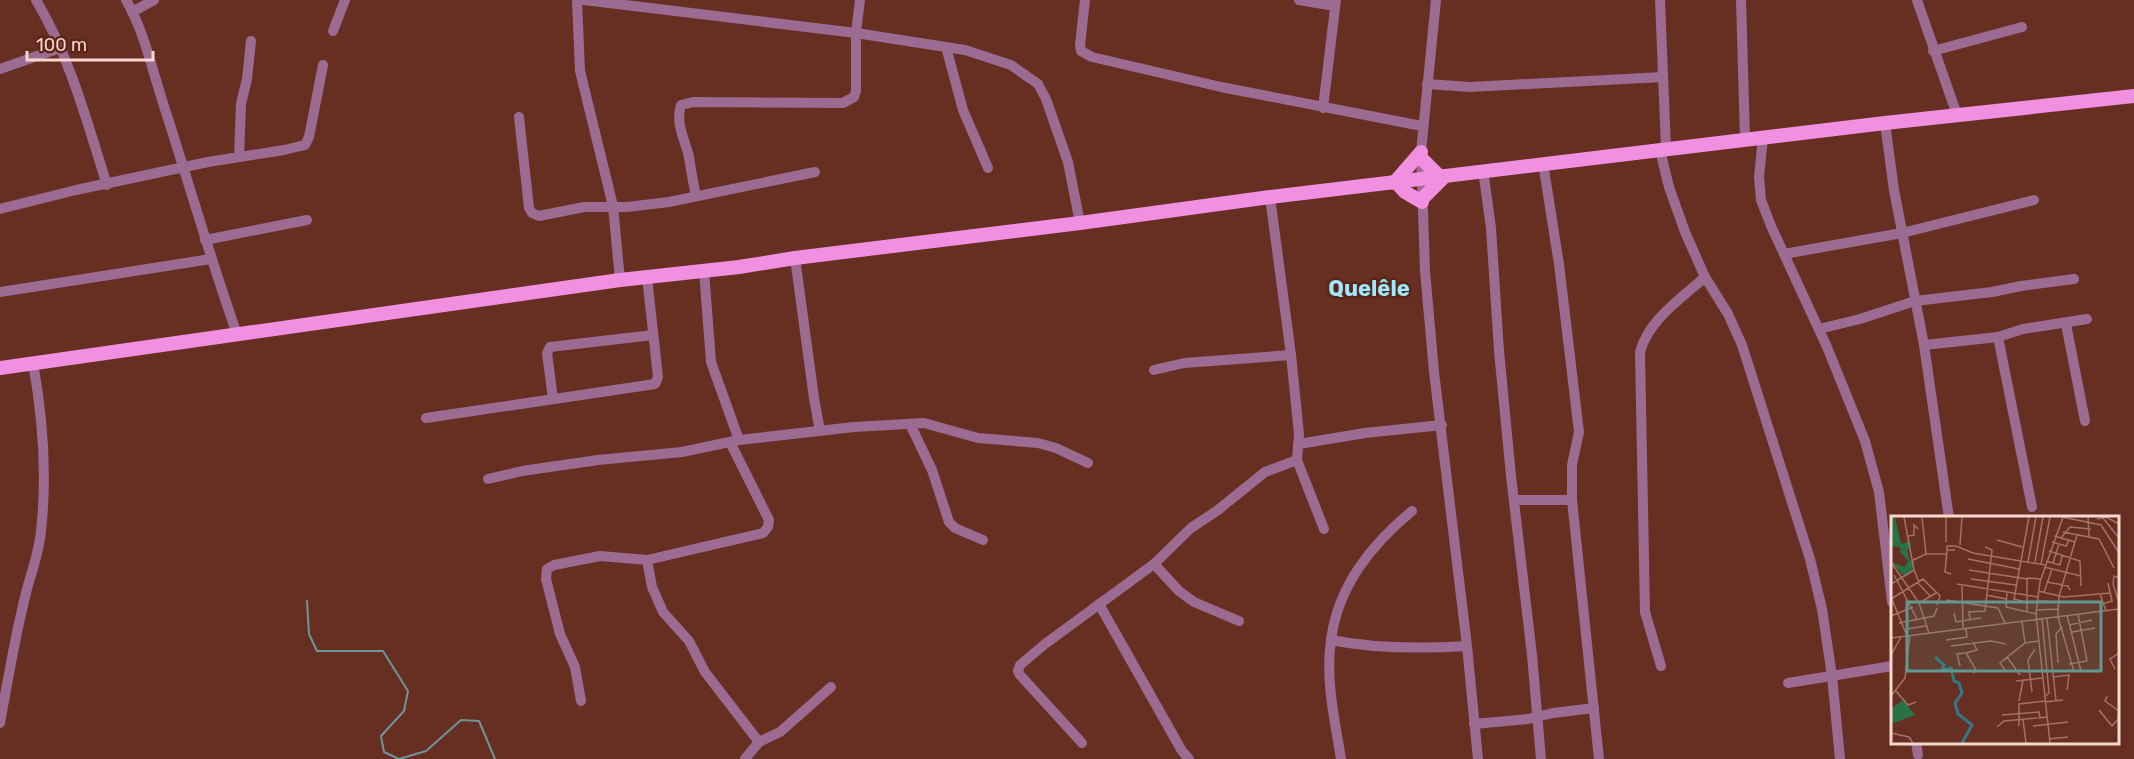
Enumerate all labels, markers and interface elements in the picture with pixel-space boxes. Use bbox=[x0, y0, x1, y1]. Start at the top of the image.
scale bar bbox=[27, 24, 153, 62]
text: 100 m bbox=[36, 34, 87, 56]
district label: Quelêle bbox=[1328, 275, 1410, 302]
inset map bbox=[1891, 516, 2119, 744]

